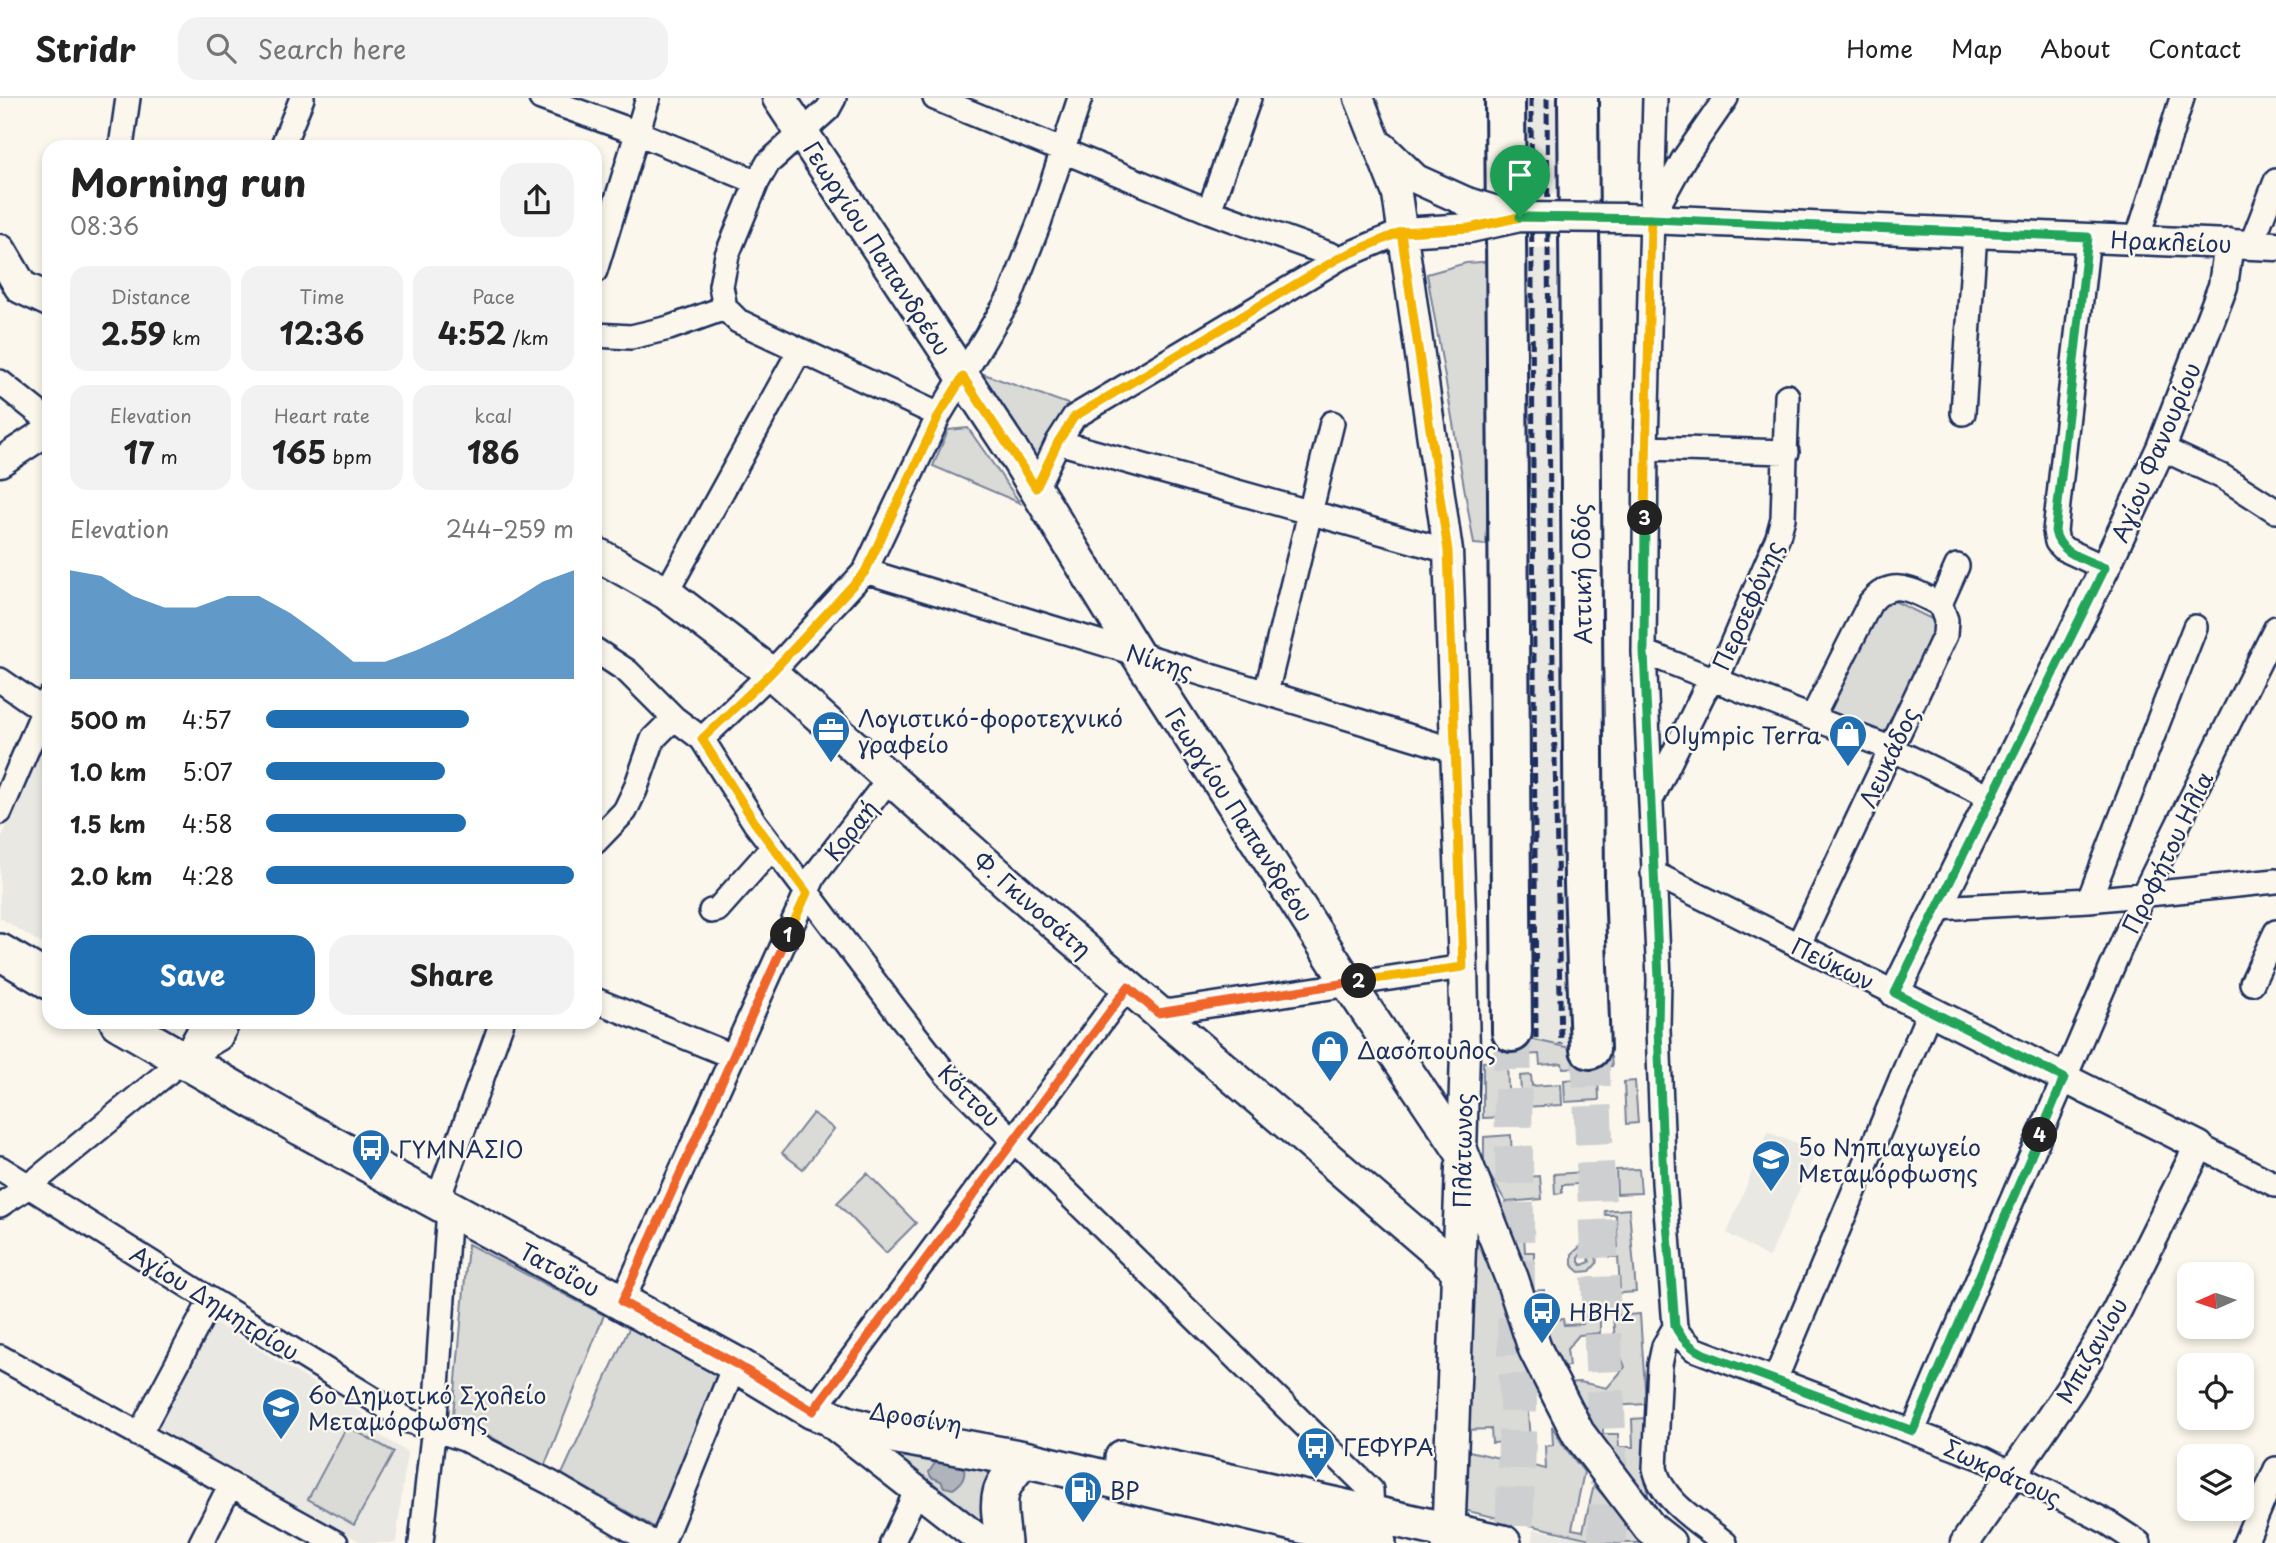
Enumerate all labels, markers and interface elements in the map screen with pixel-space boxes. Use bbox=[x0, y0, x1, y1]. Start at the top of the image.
search box bbox=[178, 17, 668, 80]
text: Stridr bbox=[35, 23, 136, 73]
icon: search bbox=[202, 29, 240, 67]
text: Search here bbox=[258, 29, 406, 68]
text: Home bbox=[1846, 30, 1913, 66]
text: Map bbox=[1951, 30, 2002, 66]
text: About bbox=[2040, 30, 2110, 66]
text: Contact bbox=[2148, 30, 2241, 66]
street label: Γεωργίου Παπανδρέου bbox=[795, 134, 961, 362]
pin bbox=[1490, 145, 1550, 217]
text: Morning run bbox=[70, 153, 306, 210]
icon: arrive bbox=[1501, 156, 1539, 194]
button: share bbox=[500, 163, 574, 237]
text: 08:36 bbox=[70, 208, 139, 243]
street label: Ηρακλείου bbox=[2110, 221, 2232, 261]
text: Distance bbox=[111, 282, 191, 310]
text: Time bbox=[300, 282, 344, 310]
text: Pace bbox=[472, 282, 515, 310]
text: 2.59 bbox=[101, 310, 166, 355]
text: 12:36 bbox=[280, 310, 364, 355]
text: 4:52 bbox=[438, 310, 506, 355]
text: km bbox=[166, 323, 201, 351]
text: /km bbox=[506, 323, 549, 351]
street label: Αγίου Φανουρίου bbox=[2101, 357, 2209, 547]
text: Elevation bbox=[110, 401, 192, 429]
text: Heart rate bbox=[274, 401, 370, 429]
text: kcal bbox=[474, 401, 512, 429]
text: 17 bbox=[124, 429, 154, 474]
text: 165 bbox=[272, 429, 326, 474]
text: 186 bbox=[467, 429, 520, 474]
text: m bbox=[154, 442, 178, 470]
text: bpm bbox=[326, 442, 372, 470]
pin: 3 bbox=[1628, 500, 1662, 536]
street label: Αττική Οδός bbox=[1562, 503, 1600, 645]
text: 3 bbox=[1638, 503, 1651, 531]
text: Elevation bbox=[70, 511, 169, 546]
text: 244–259 m bbox=[446, 511, 574, 546]
street label: Περσεφόνης bbox=[1703, 535, 1791, 675]
street label: Νίκης bbox=[1123, 634, 1198, 688]
place label: Λογιστικό-φοροτεχνικό γραφείο bbox=[858, 700, 1123, 761]
street label: Γεωργίου Παπανδρέου bbox=[1157, 700, 1323, 928]
street label: Λευκάδος bbox=[1849, 701, 1927, 813]
text: 500 m bbox=[70, 702, 147, 737]
text: 4:57 bbox=[182, 702, 231, 737]
office icon: Λογιστικό-φοροτεχνικό γραφείο bbox=[810, 709, 852, 764]
shop icon: Olympic Terra bbox=[1827, 713, 1869, 768]
place label: Olympic Terra bbox=[1663, 717, 1822, 752]
text: 1.0 km bbox=[70, 754, 147, 789]
text: 5:07 bbox=[182, 754, 233, 789]
street label: Προφήτου Ηλία bbox=[2113, 765, 2221, 939]
street label: Κοραή bbox=[815, 792, 885, 868]
text: 1.5 km bbox=[70, 806, 146, 841]
text: 4:58 bbox=[182, 806, 233, 841]
street label: Φ. Γκινοσάτη bbox=[966, 843, 1100, 965]
text: 2.0 km bbox=[70, 858, 152, 893]
text: 4:28 bbox=[182, 858, 234, 893]
pin: 1 bbox=[770, 918, 806, 952]
text: 1 bbox=[783, 920, 792, 948]
street label: Πεύκων bbox=[1785, 928, 1881, 998]
button: Save bbox=[70, 935, 315, 1015]
button: Share bbox=[329, 935, 574, 1015]
pin: 2 bbox=[1342, 964, 1376, 998]
text: 2 bbox=[1352, 966, 1365, 994]
shop icon: Δασόπουλος bbox=[1309, 1028, 1351, 1083]
place label: Δασόπουλος bbox=[1357, 1032, 1496, 1067]
street label: Κόττου bbox=[931, 1056, 1009, 1134]
street label: Πλάτωνος bbox=[1443, 1093, 1481, 1209]
pin: 4 bbox=[2022, 1118, 2058, 1152]
text: 4 bbox=[2033, 1120, 2046, 1148]
bus stop icon: ΓΥΜΝΑΣΙΟ bbox=[350, 1127, 392, 1182]
place label: 5ο Νηπιαγωγείο Μεταμόρφωσης bbox=[1798, 1129, 1981, 1190]
place label: ΓΥΜΝΑΣΙΟ bbox=[398, 1131, 524, 1166]
school or university icon: 5ο Νηπιαγωγείο Μεταμόρφωσης bbox=[1750, 1138, 1792, 1193]
street label: Τατοΐου bbox=[513, 1233, 607, 1305]
street label: Αγίου Δημητρίου bbox=[124, 1236, 306, 1368]
north arrow bbox=[2177, 1262, 2254, 1339]
map controls bbox=[2177, 1262, 2254, 1521]
bus stop icon: ΗΒΗΣ bbox=[1521, 1290, 1563, 1345]
street label: Μπιζανίου bbox=[2047, 1290, 2135, 1410]
place label: ΗΒΗΣ bbox=[1569, 1294, 1635, 1329]
button: locate bbox=[2177, 1353, 2254, 1430]
place label: 6ο Δημοτικό Σχολείο Μεταμόρφωσης bbox=[308, 1377, 547, 1438]
school or university icon: 6ο Δημοτικό Σχολείο Μεταμόρφωσης bbox=[260, 1386, 302, 1441]
street label: Δροσίνη bbox=[867, 1392, 965, 1442]
bus stop icon: ΓΕΦΥΡΑ bbox=[1295, 1425, 1337, 1480]
place label: ΓΕΦΥΡΑ bbox=[1343, 1429, 1434, 1464]
street label: Σωκράτους bbox=[1939, 1430, 2067, 1514]
button: layers bbox=[2177, 1444, 2254, 1521]
fuel station icon: BP bbox=[1062, 1469, 1104, 1524]
place label: BP bbox=[1110, 1473, 1139, 1508]

